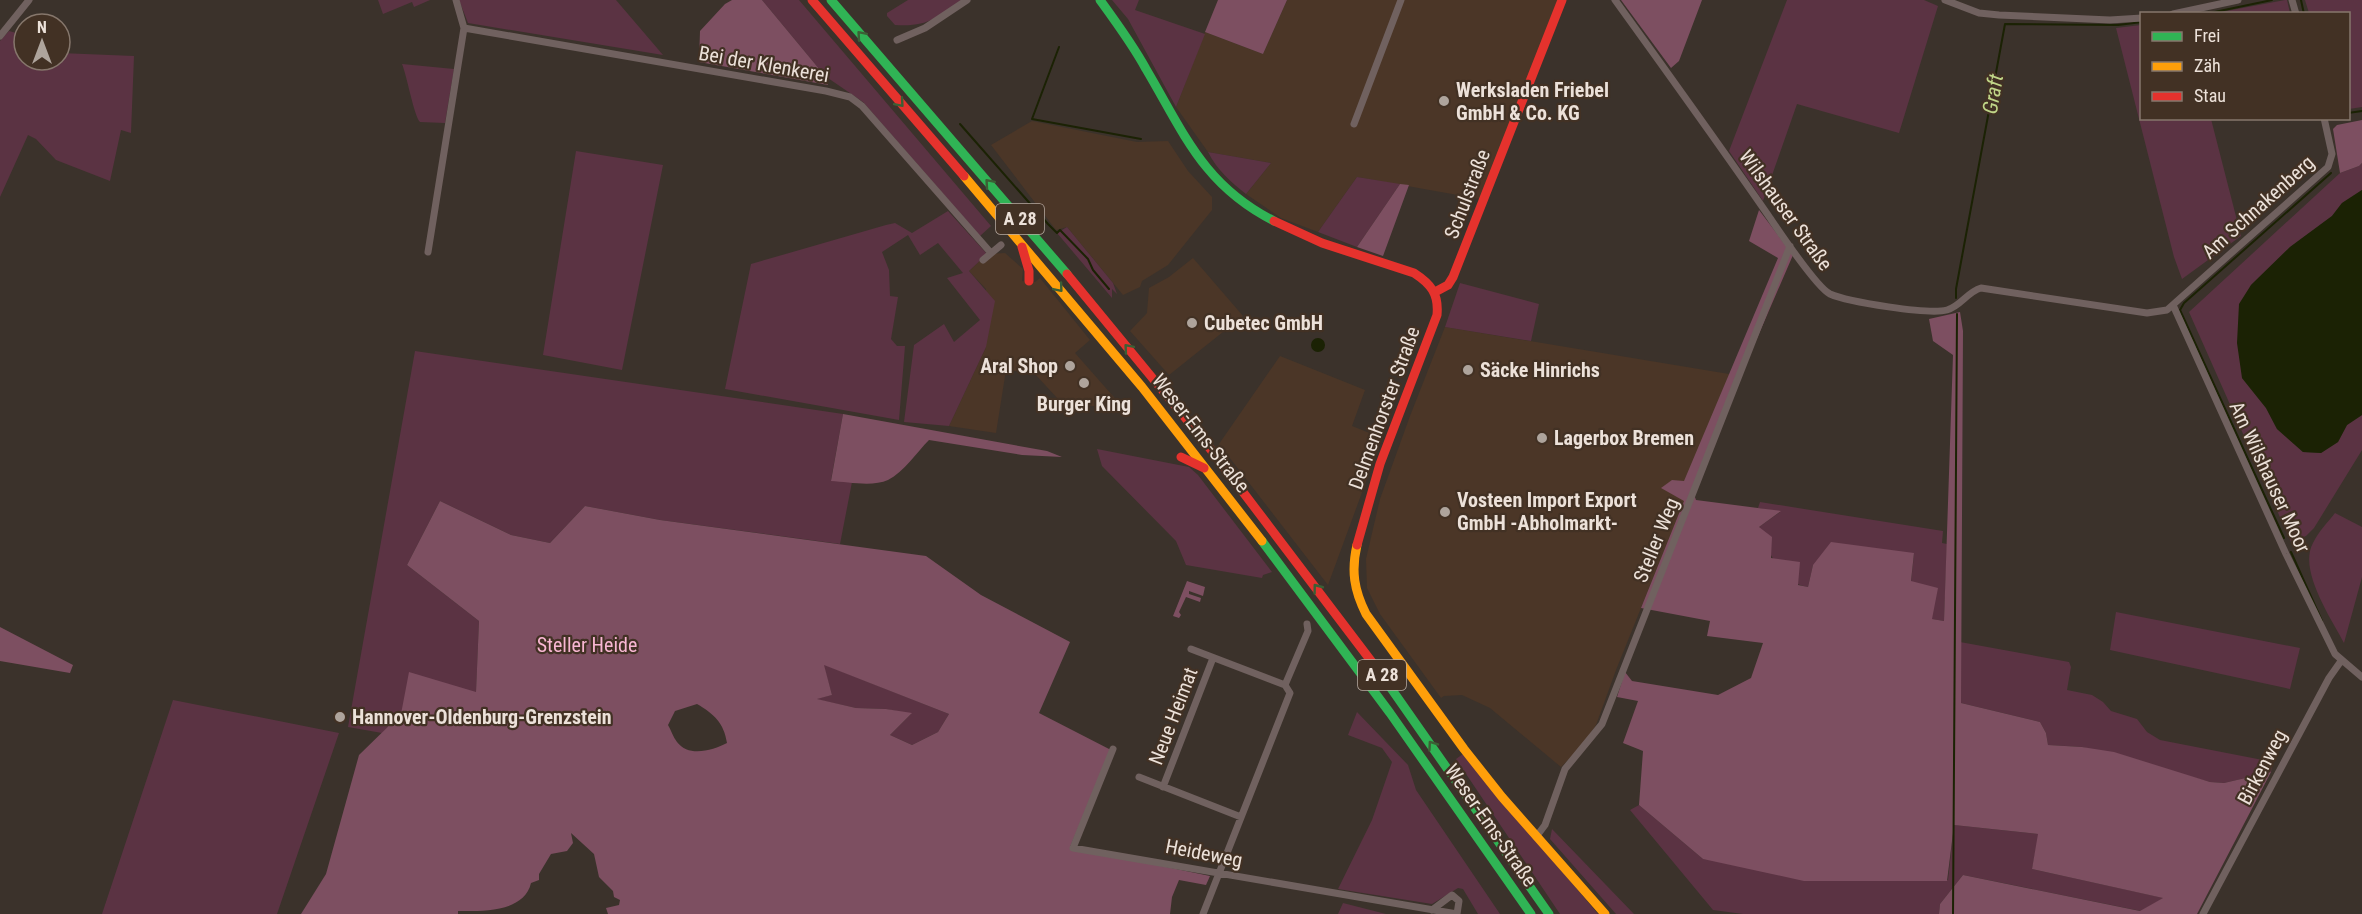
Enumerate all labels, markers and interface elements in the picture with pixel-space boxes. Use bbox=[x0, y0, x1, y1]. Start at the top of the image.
north arrow bbox=[12, 12, 72, 72]
legend bbox=[2140, 12, 2350, 120]
text: N bbox=[37, 18, 47, 37]
text: Frei bbox=[2194, 25, 2220, 46]
one-way arrow bbox=[858, 31, 869, 42]
street label: Bei der Klenkerei bbox=[697, 41, 831, 87]
text: Zäh bbox=[2194, 55, 2221, 76]
water label: Graft bbox=[1978, 71, 2008, 116]
place label: Werksladen Friebel GmbH & Co. KG bbox=[1456, 78, 1609, 125]
text: Stau bbox=[2194, 85, 2226, 106]
marker: Werksladen Friebel GmbH & Co. KG bbox=[1437, 94, 1451, 108]
one-way arrow bbox=[893, 96, 904, 107]
street label: Wilshauser Straße bbox=[1734, 145, 1838, 275]
street label: Schulstraße bbox=[1439, 146, 1495, 242]
street label: Am Schnakenberg bbox=[2197, 150, 2319, 264]
one-way arrow bbox=[985, 179, 996, 190]
road number: A 28 bbox=[996, 204, 1044, 234]
one-way arrow bbox=[1052, 281, 1063, 292]
place label: Cubetec GmbH bbox=[1204, 311, 1323, 335]
marker: Cubetec GmbH bbox=[1185, 316, 1199, 330]
street label: Delmenhorster Straße bbox=[1343, 323, 1425, 493]
one-way arrow bbox=[1124, 344, 1135, 355]
place label: Aral Shop bbox=[980, 354, 1058, 378]
place label: Säcke Hinrichs bbox=[1480, 358, 1600, 382]
marker: Aral Shop bbox=[1063, 359, 1077, 373]
marker: Säcke Hinrichs bbox=[1461, 363, 1475, 377]
street label: Weser-Ems-Straße bbox=[1147, 369, 1255, 497]
marker: Burger King bbox=[1077, 376, 1091, 390]
place label: Burger King bbox=[1037, 392, 1131, 416]
street label: Am Wilshauser Moor bbox=[2224, 398, 2316, 556]
place label: Lagerbox Bremen bbox=[1554, 426, 1694, 450]
marker: Lagerbox Bremen bbox=[1535, 431, 1549, 445]
place label: Vosteen Import Export GmbH -Abholmarkt- bbox=[1457, 488, 1637, 535]
street label: Steller Weg bbox=[1628, 494, 1684, 586]
marker: Vosteen Import Export GmbH -Abholmarkt- bbox=[1438, 505, 1452, 519]
one-way arrow bbox=[1313, 583, 1324, 594]
park label: Steller Heide bbox=[537, 633, 637, 657]
road number: A 28 bbox=[1358, 660, 1406, 690]
street label: Neue Heimat bbox=[1143, 664, 1203, 768]
place label: Hannover-Oldenburg-Grenzstein bbox=[352, 705, 612, 729]
marker: Hannover-Oldenburg-Grenzstein bbox=[333, 710, 347, 724]
street label: Birkenweg bbox=[2232, 725, 2292, 809]
one-way arrow bbox=[1428, 741, 1439, 752]
street label: Weser-Ems-Straße bbox=[1440, 759, 1542, 891]
street label: Heideweg bbox=[1163, 834, 1245, 872]

